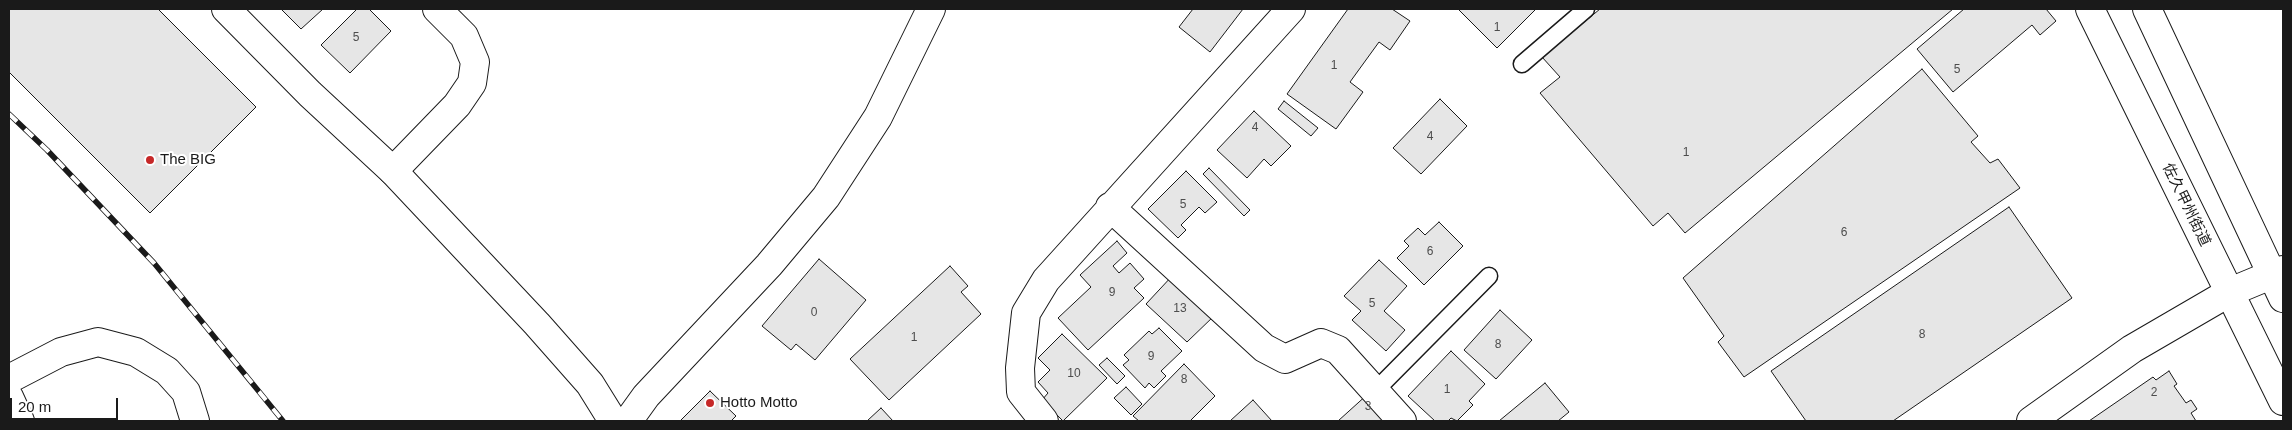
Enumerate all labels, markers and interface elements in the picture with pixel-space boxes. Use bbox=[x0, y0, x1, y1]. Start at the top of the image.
house number: 1 bbox=[1494, 21, 1500, 35]
house number: 5 bbox=[353, 31, 359, 45]
house number: 1 bbox=[1331, 59, 1337, 73]
house number: 5 bbox=[1954, 63, 1960, 77]
house number: 4 bbox=[1252, 121, 1258, 135]
house number: 4 bbox=[1427, 130, 1433, 144]
house number: 1 bbox=[1683, 146, 1689, 160]
place label: The BIG bbox=[160, 151, 216, 169]
marker: The BIG bbox=[144, 154, 156, 166]
street label: 佐久甲州街道 bbox=[2158, 161, 2214, 249]
house number: 5 bbox=[1180, 198, 1186, 212]
house number: 6 bbox=[1841, 226, 1847, 240]
house number: 6 bbox=[1427, 245, 1433, 259]
house number: 9 bbox=[1109, 286, 1115, 300]
house number: 5 bbox=[1369, 297, 1375, 311]
house number: 13 bbox=[1173, 302, 1187, 316]
house number: 0 bbox=[811, 306, 817, 320]
house number: 8 bbox=[1919, 328, 1925, 342]
house number: 1 bbox=[911, 331, 917, 345]
house number: 8 bbox=[1495, 338, 1501, 352]
house number: 9 bbox=[1148, 350, 1154, 364]
house number: 10 bbox=[1067, 367, 1081, 381]
house number: 8 bbox=[1181, 373, 1187, 387]
house number: 1 bbox=[1444, 383, 1450, 397]
house number: 2 bbox=[2151, 386, 2157, 400]
scale bar bbox=[12, 388, 120, 420]
place label: Hotto Motto bbox=[720, 394, 798, 412]
marker: Hotto Motto bbox=[704, 397, 716, 409]
text: 20 m bbox=[18, 398, 51, 415]
house number: 3 bbox=[1365, 400, 1371, 414]

